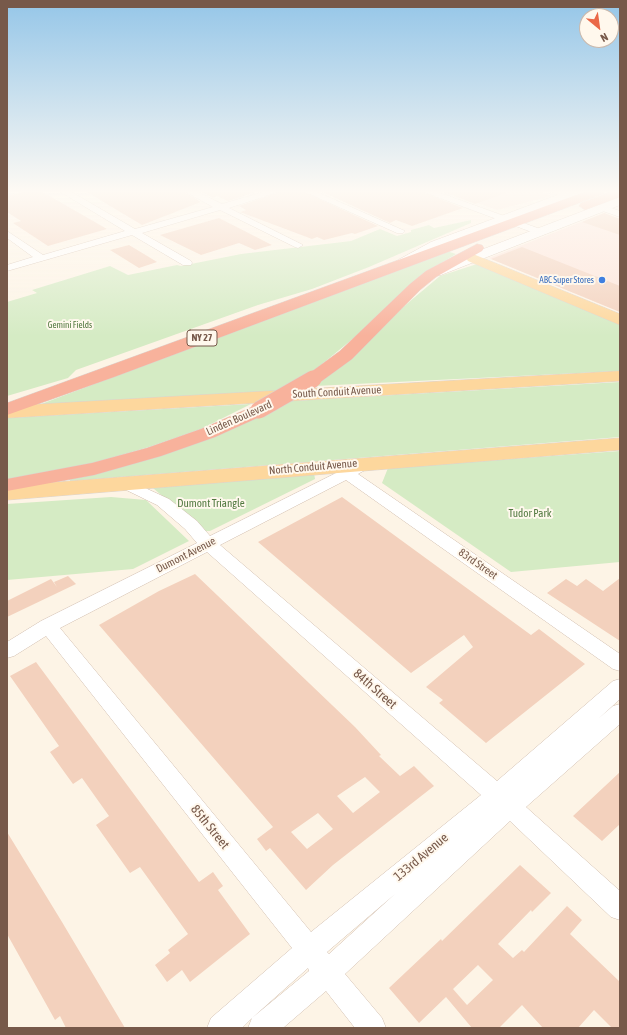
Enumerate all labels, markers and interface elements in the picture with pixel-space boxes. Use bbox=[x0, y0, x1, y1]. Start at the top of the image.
north arrow bbox=[579, 8, 619, 48]
text: N bbox=[599, 31, 610, 44]
place label: ABC Super Stores bbox=[539, 275, 594, 285]
marker: ABC Super Stores bbox=[597, 275, 607, 285]
park label: Gemini Fields bbox=[48, 320, 92, 330]
road number: NY 27 bbox=[187, 330, 217, 346]
street label: South Conduit Avenue bbox=[292, 383, 382, 401]
street label: Linden Boulevard bbox=[204, 398, 274, 438]
street label: North Conduit Avenue bbox=[268, 457, 358, 477]
park label: Dumont Triangle bbox=[177, 497, 245, 511]
park label: Tudor Park bbox=[508, 507, 552, 521]
street label: Dumont Avenue bbox=[154, 534, 218, 576]
street label: 83rd Street bbox=[456, 546, 500, 582]
street label: 84th Street bbox=[350, 666, 400, 712]
street label: 85th Street bbox=[187, 802, 233, 852]
street label: 133rd Avenue bbox=[391, 830, 451, 884]

